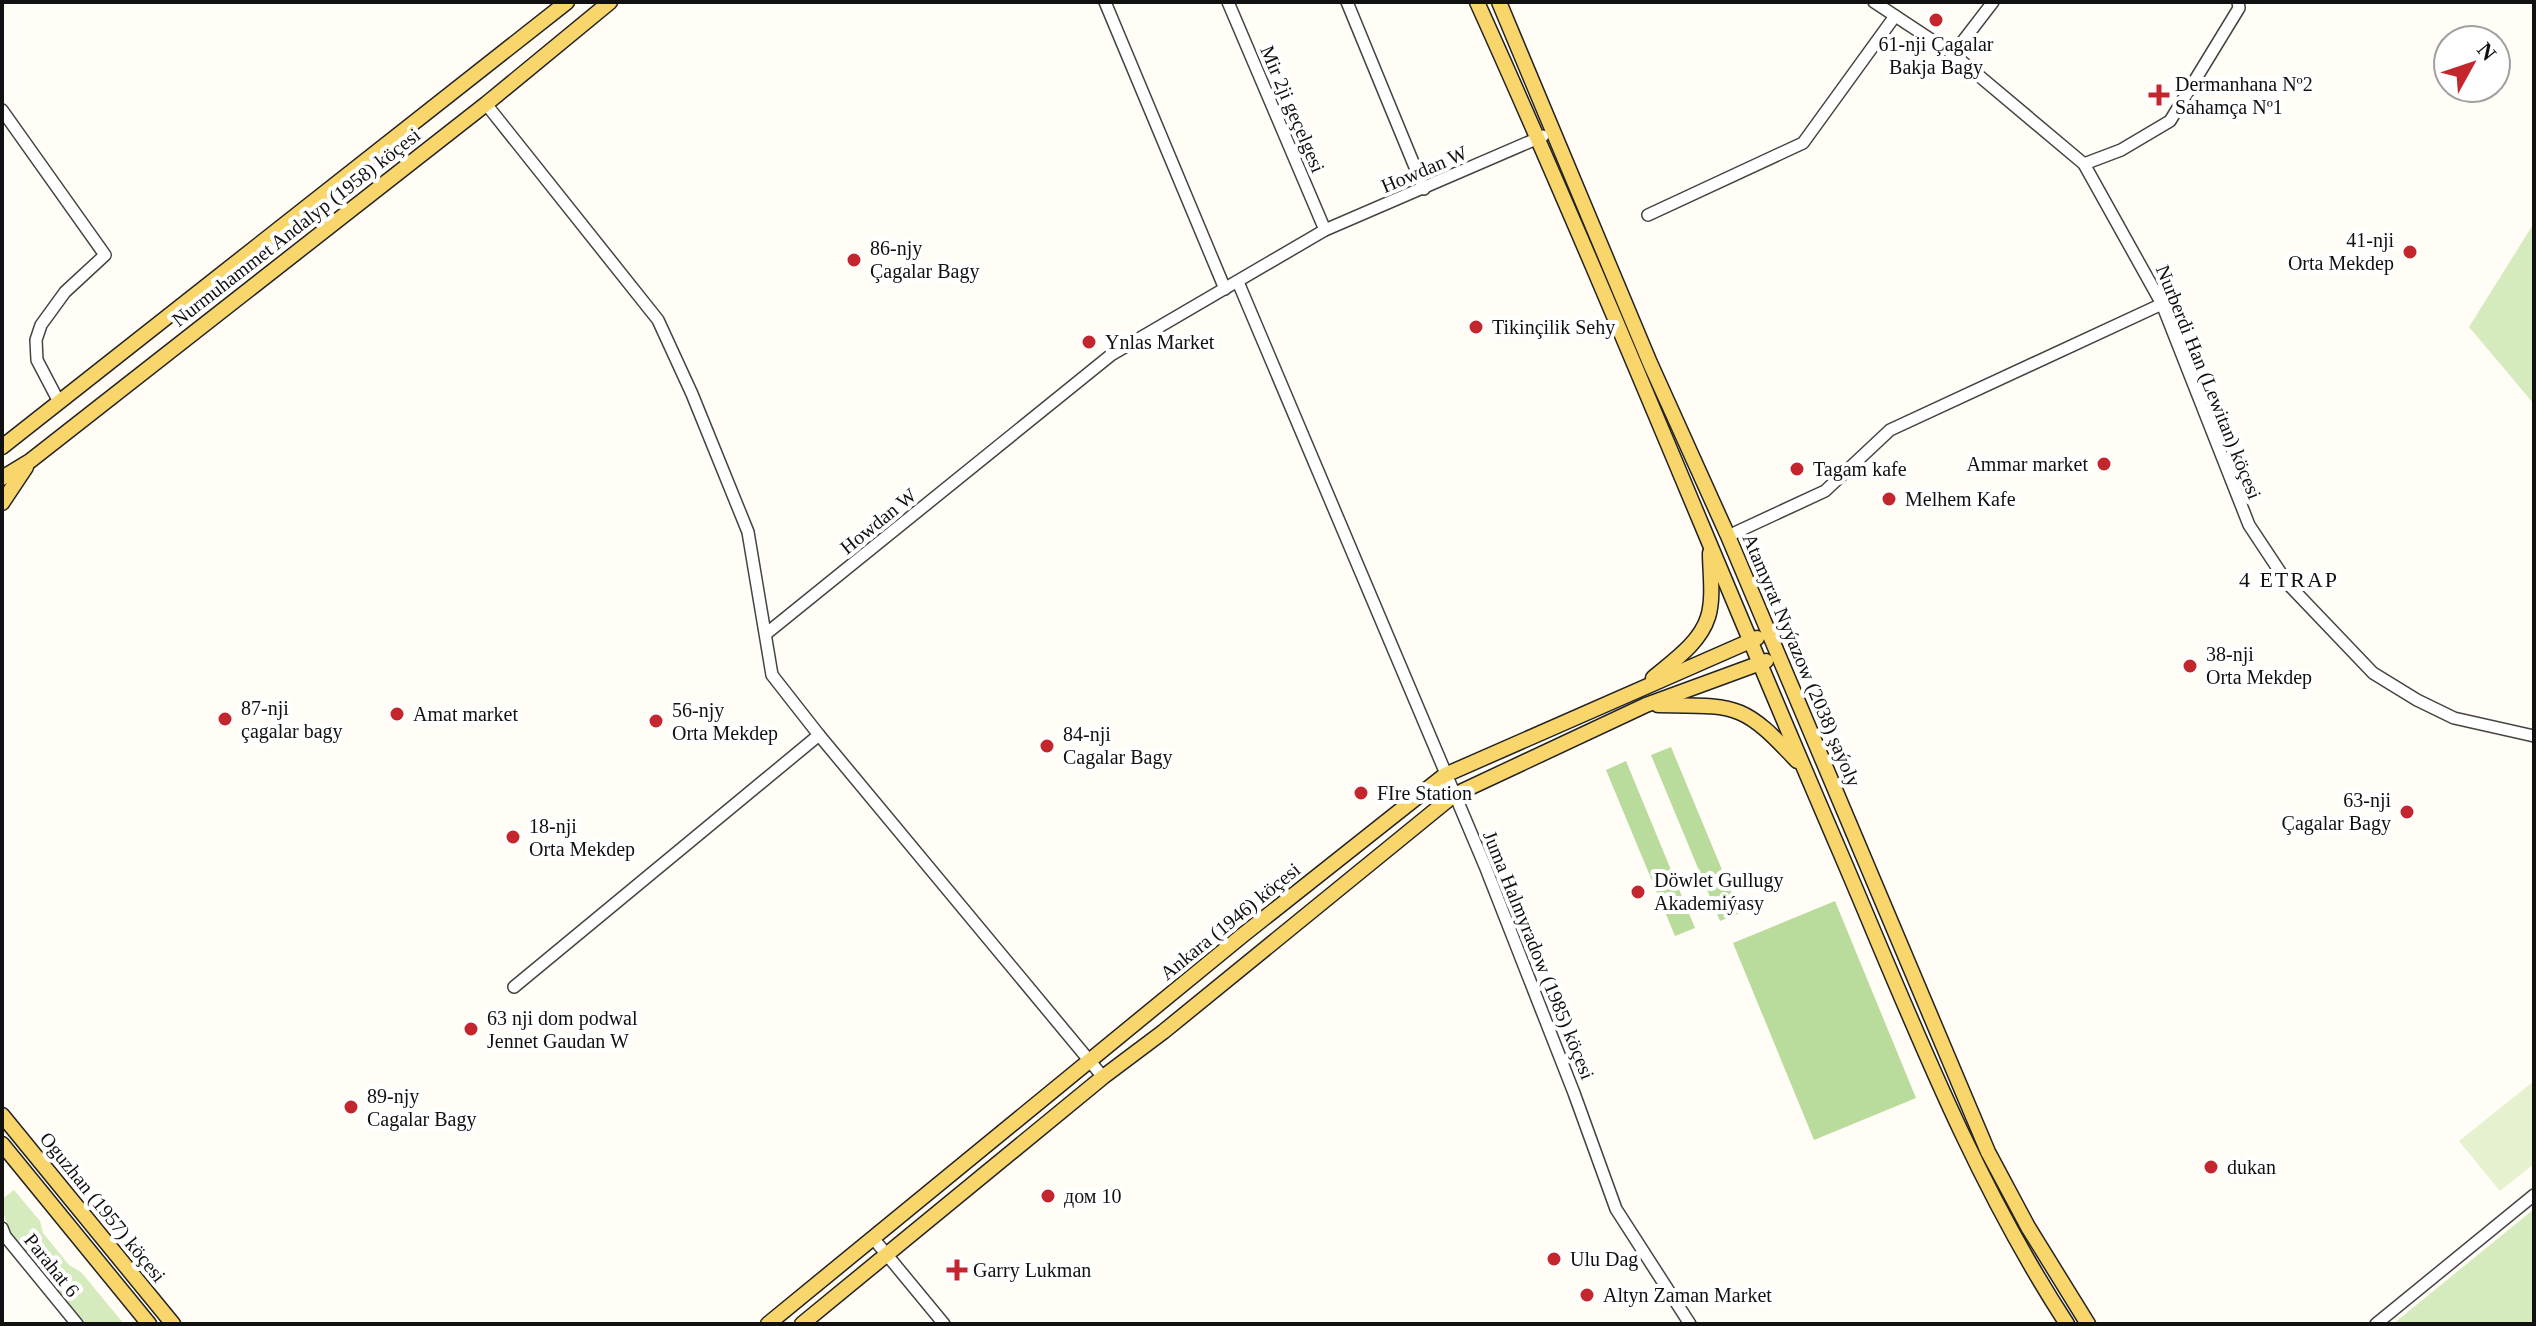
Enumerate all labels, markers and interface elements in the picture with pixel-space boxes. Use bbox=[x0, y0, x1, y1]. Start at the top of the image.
marker: 61-nji Çagalar Bakja Bagy bbox=[1927, 11, 1945, 29]
north arrow bbox=[2432, 24, 2512, 104]
place label: 61-nji Çagalar Bakja Bagy bbox=[1879, 33, 1994, 79]
text: N bbox=[2472, 37, 2502, 66]
street label: Mir 2ji geçelgesi bbox=[1255, 42, 1330, 176]
place label: Dermanhana Nº2 Sahamça Nº1 bbox=[2175, 73, 2313, 119]
marker: Dermanhana Nº2 Sahamça Nº1 bbox=[2150, 86, 2168, 104]
street label: Nurmuhammet Andalyp (1958) köçesi bbox=[168, 123, 425, 331]
street label: Howdan W bbox=[1378, 141, 1470, 197]
place label: 41-nji Orta Mekdep bbox=[2288, 229, 2394, 275]
place label: 86-njy Çagalar Bagy bbox=[870, 237, 979, 283]
marker: 41-nji Orta Mekdep bbox=[2401, 243, 2419, 261]
marker: 86-njy Çagalar Bagy bbox=[845, 251, 863, 269]
street label: Nurberdi Han (Lewitan) köçesi bbox=[2151, 262, 2266, 503]
place label: Tikinçilik Sehy bbox=[1492, 316, 1615, 339]
marker: Tikinçilik Sehy bbox=[1467, 318, 1485, 336]
place label: Ynlas Market bbox=[1105, 331, 1215, 353]
marker: Ynlas Market bbox=[1080, 333, 1098, 351]
place label: Ammar market bbox=[1966, 453, 2088, 475]
marker: Ammar market bbox=[2095, 455, 2113, 473]
place label: Tagam kafe bbox=[1813, 458, 1907, 481]
marker: Tagam kafe bbox=[1788, 460, 1806, 478]
street label: Howdan W bbox=[836, 484, 920, 558]
place label: Melhem Kafe bbox=[1905, 488, 2016, 510]
marker: Melhem Kafe bbox=[1880, 490, 1898, 508]
street label: Atamyrat Nyýazow (2038) şaýoly bbox=[1738, 530, 1865, 790]
district label: 4 ETRAP bbox=[2239, 567, 2339, 592]
place label: 38-nji Orta Mekdep bbox=[2206, 643, 2312, 689]
marker: 38-nji Orta Mekdep bbox=[2181, 657, 2199, 675]
place label: 87-nji çagalar bagy bbox=[241, 697, 343, 743]
place label: 56-njy Orta Mekdep bbox=[672, 699, 778, 745]
place label: Amat market bbox=[413, 703, 518, 725]
marker: Amat market bbox=[388, 705, 406, 723]
marker: 87-nji çagalar bagy bbox=[216, 710, 234, 728]
marker: 56-njy Orta Mekdep bbox=[647, 712, 665, 730]
place label: 84-nji Cagalar Bagy bbox=[1063, 723, 1172, 769]
marker: 84-nji Cagalar Bagy bbox=[1038, 737, 1056, 755]
place label: FIre Station bbox=[1377, 782, 1472, 804]
marker: FIre Station bbox=[1352, 784, 1370, 802]
place label: 63-nji Çagalar Bagy bbox=[2282, 789, 2391, 835]
marker: 63-nji Çagalar Bagy bbox=[2398, 803, 2416, 821]
place label: 18-nji Orta Mekdep bbox=[529, 815, 635, 861]
marker: 18-nji Orta Mekdep bbox=[504, 828, 522, 846]
street label: Juma Halmyradow (1985) köçesi bbox=[1478, 828, 1599, 1083]
street label: Ankara (1946) köçesi bbox=[1156, 858, 1305, 985]
place label: Döwlet Gullugy Akademiýasy bbox=[1654, 869, 1783, 915]
marker: Döwlet Gullugy Akademiýasy bbox=[1629, 883, 1647, 901]
place label: 63 nji dom podwal Jennet Gaudan W bbox=[487, 1007, 638, 1052]
marker: 63 nji dom podwal Jennet Gaudan W bbox=[462, 1020, 480, 1038]
place label: 89-njy Cagalar Bagy bbox=[367, 1085, 476, 1131]
marker: 89-njy Cagalar Bagy bbox=[342, 1098, 360, 1116]
street label: Oguzhan (1957) köçesi bbox=[35, 1128, 171, 1287]
place label: dukan bbox=[2227, 1156, 2276, 1178]
marker: dukan bbox=[2202, 1158, 2220, 1176]
place label: дом 10 bbox=[1064, 1185, 1121, 1208]
marker: дом 10 bbox=[1039, 1187, 1057, 1205]
street label: Parahat 6 bbox=[20, 1229, 84, 1301]
place label: Ulu Dag bbox=[1570, 1248, 1638, 1271]
marker: Ulu Dag bbox=[1545, 1250, 1563, 1268]
place label: Garry Lukman bbox=[973, 1259, 1091, 1282]
marker: Garry Lukman bbox=[948, 1261, 966, 1279]
place label: Altyn Zaman Market bbox=[1603, 1284, 1772, 1307]
marker: Altyn Zaman Market bbox=[1578, 1286, 1596, 1304]

